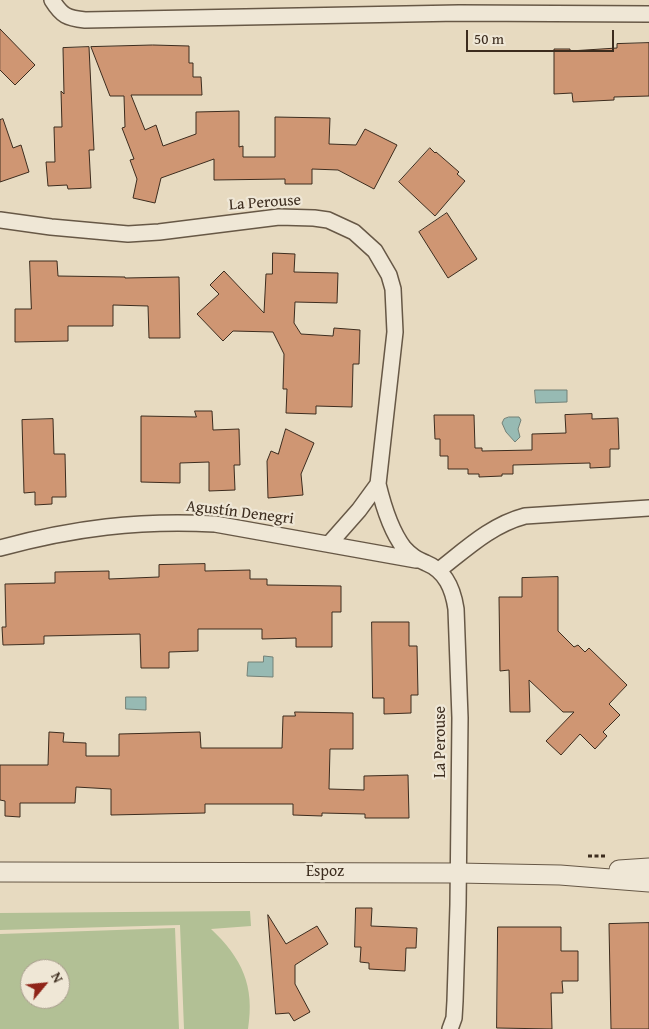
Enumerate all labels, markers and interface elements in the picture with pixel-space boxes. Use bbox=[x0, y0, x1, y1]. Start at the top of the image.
scale bar bbox=[469, 20, 616, 52]
text: 50 m bbox=[474, 28, 504, 49]
street label: La Perouse bbox=[228, 191, 302, 215]
street label: Agustín Denegri bbox=[185, 497, 295, 529]
street label: La Perouse bbox=[431, 706, 451, 778]
street label: Espoz bbox=[306, 862, 344, 882]
north arrow bbox=[20, 959, 70, 1009]
text: N bbox=[46, 969, 68, 986]

